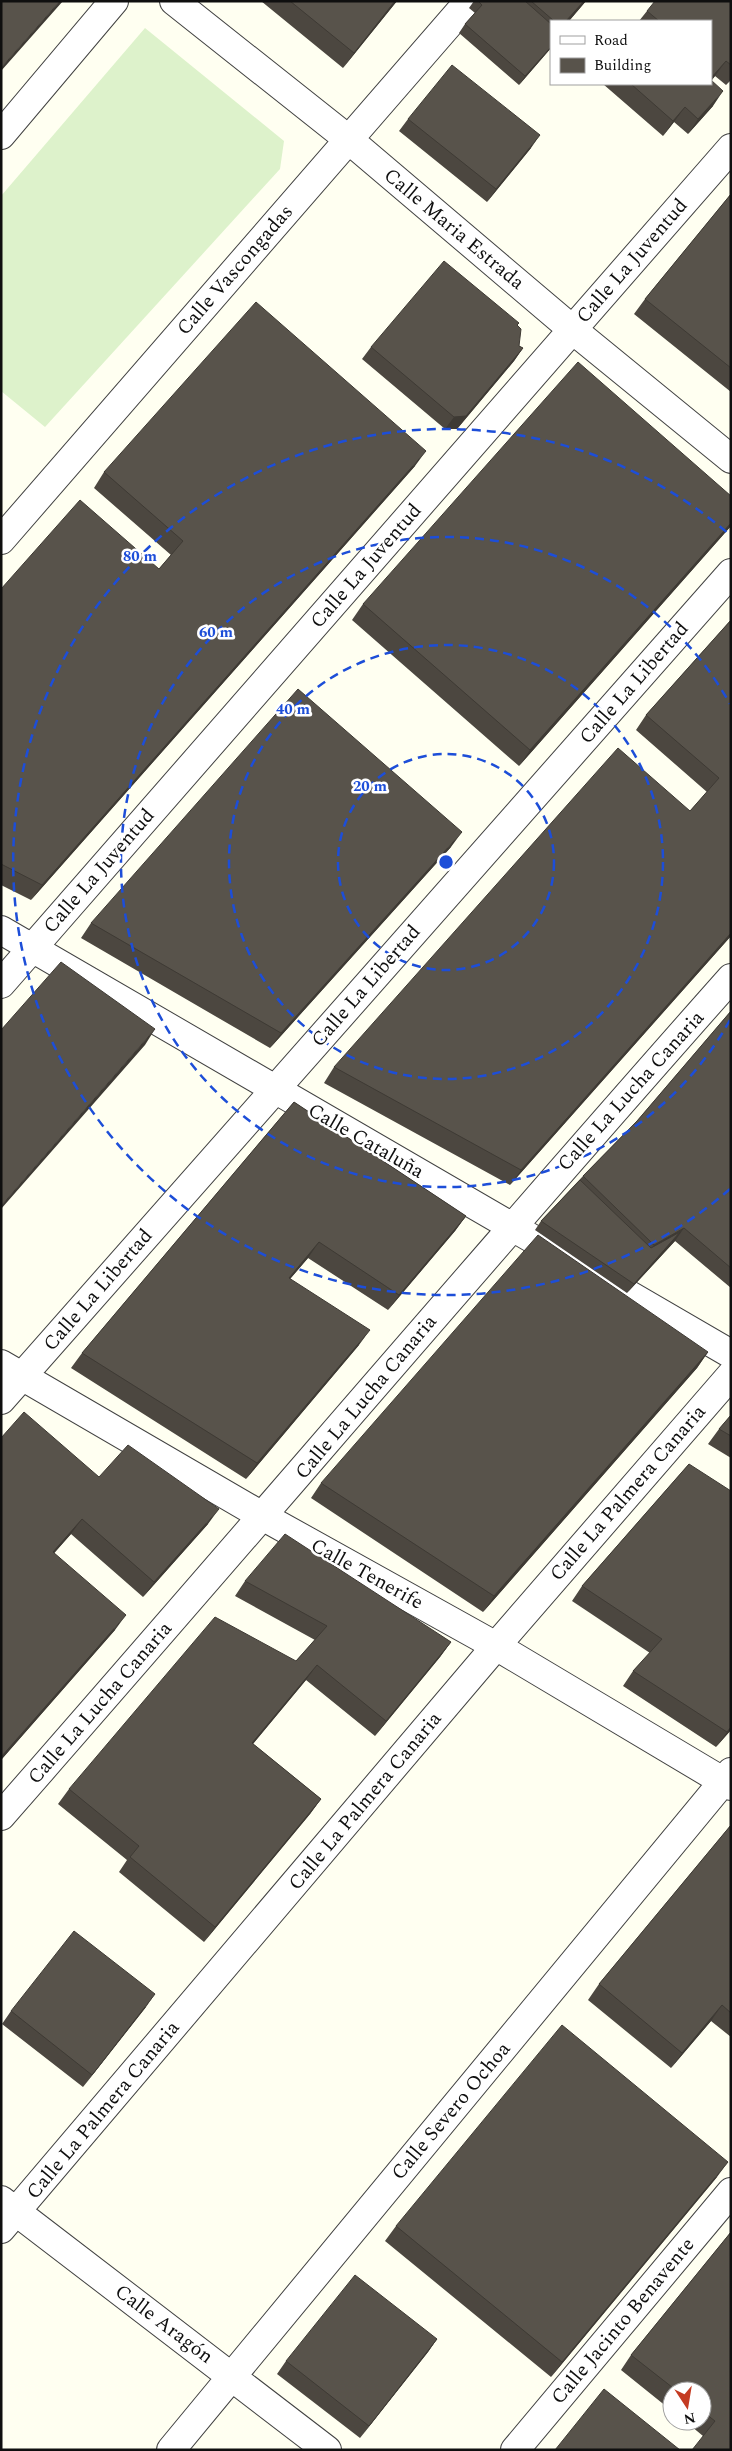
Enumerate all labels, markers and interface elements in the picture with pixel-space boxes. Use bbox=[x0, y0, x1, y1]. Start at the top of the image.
legend bbox=[550, 20, 712, 85]
text: Road bbox=[594, 29, 628, 52]
text: Building bbox=[594, 54, 651, 77]
street label: Calle Maria Estrada bbox=[377, 161, 531, 297]
street label: Calle La Juventud bbox=[569, 192, 695, 330]
street label: Calle Vascongadas bbox=[170, 198, 300, 342]
street label: Calle La Juventud bbox=[303, 497, 429, 635]
text: 80 m bbox=[123, 545, 158, 568]
street label: Calle La Libertad bbox=[572, 615, 696, 751]
text: 60 m bbox=[199, 621, 234, 644]
text: 40 m bbox=[276, 698, 311, 721]
text: 20 m bbox=[353, 775, 388, 798]
street label: Calle La Juventud bbox=[36, 802, 162, 940]
centre of rings bbox=[437, 853, 455, 871]
street label: Calle La Libertad bbox=[304, 918, 428, 1054]
street label: Calle La Lucha Canaria bbox=[550, 1004, 712, 1178]
street label: Calle Cataluña bbox=[302, 1095, 430, 1187]
street label: Calle La Libertad bbox=[36, 1222, 160, 1358]
street label: Calle La Lucha Canaria bbox=[288, 1308, 444, 1486]
street label: Calle La Palmera Canaria bbox=[543, 1398, 713, 1588]
street label: Calle Tenerife bbox=[305, 1531, 429, 1617]
street label: Calle La Lucha Canaria bbox=[21, 1615, 180, 1791]
street label: Calle La Palmera Canaria bbox=[281, 1705, 449, 1897]
street label: Calle La Palmera Canaria bbox=[19, 2014, 187, 2206]
street label: Calle Severo Ochoa bbox=[384, 2035, 518, 2187]
street label: Calle Jacinto Benavente bbox=[544, 2231, 702, 2411]
street label: Calle Aragón bbox=[108, 2277, 220, 2371]
north arrow bbox=[662, 2381, 712, 2431]
text: N bbox=[682, 2407, 697, 2430]

